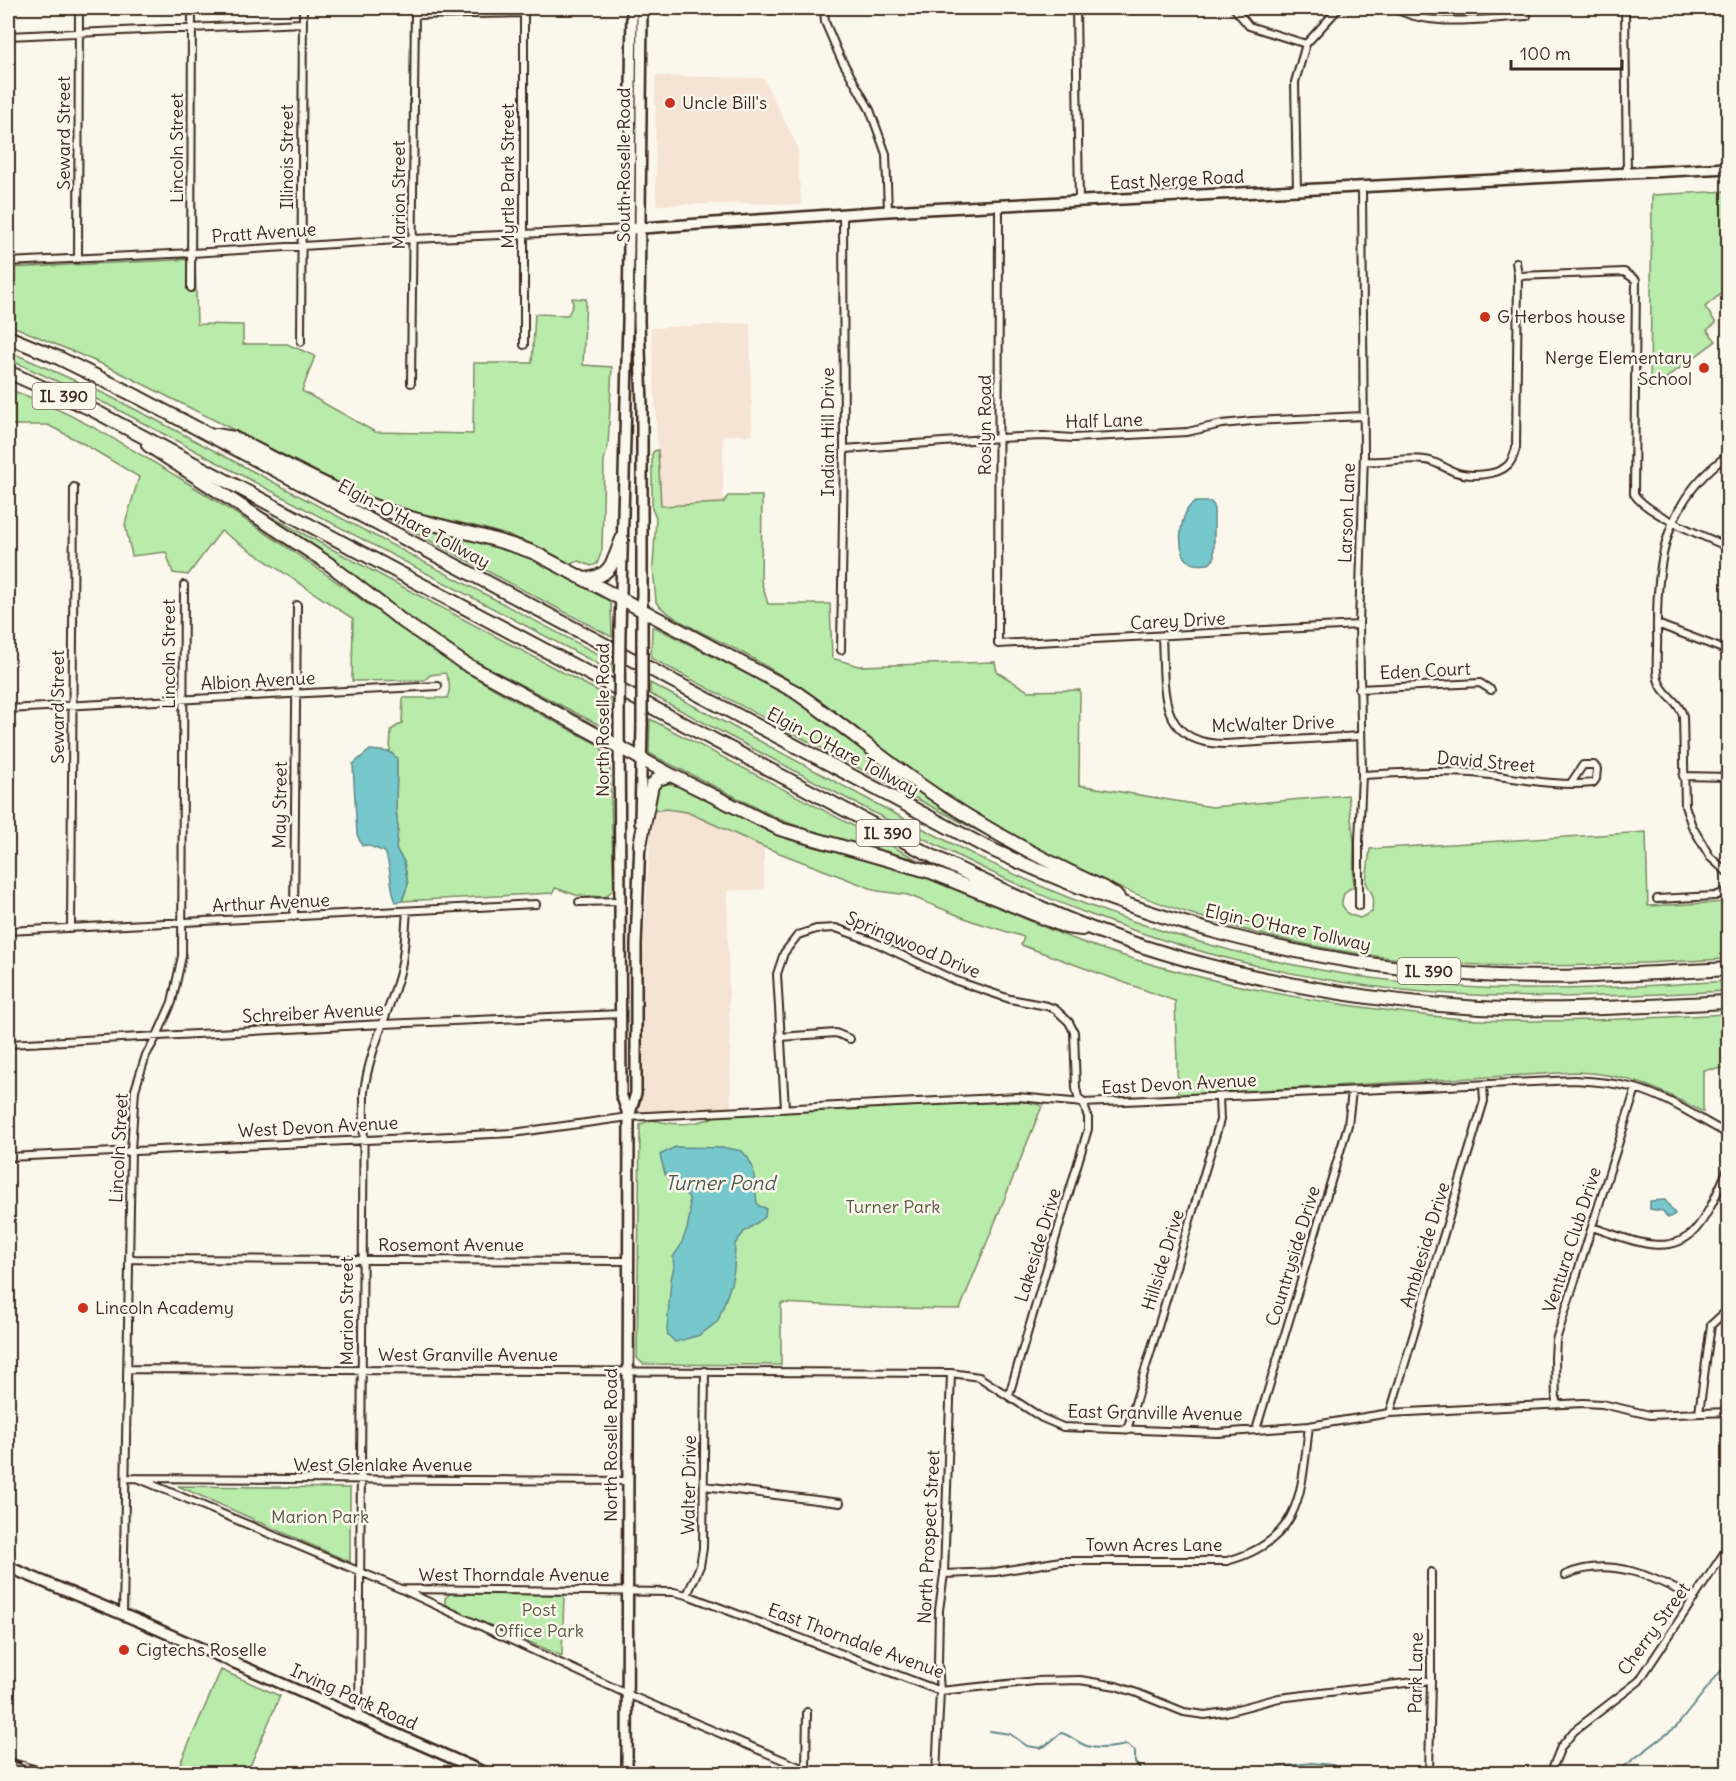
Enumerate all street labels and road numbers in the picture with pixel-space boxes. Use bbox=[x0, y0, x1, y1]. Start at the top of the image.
street label: Seward Street bbox=[52, 76, 75, 190]
street label: South Roselle Road bbox=[612, 87, 635, 242]
street label: Lincoln Street bbox=[165, 93, 188, 203]
street label: Myrtle Park Street bbox=[496, 103, 519, 249]
street label: Illinois Street bbox=[275, 104, 298, 210]
street label: Marion Street bbox=[387, 141, 410, 250]
street label: East Nerge Road bbox=[1109, 164, 1245, 195]
street label: Pratt Avenue bbox=[211, 217, 317, 248]
street label: Indian Hill Drive bbox=[816, 367, 839, 497]
street label: Roslyn Road bbox=[973, 374, 996, 475]
road number: IL 390 bbox=[32, 383, 96, 409]
street label: Half Lane bbox=[1065, 408, 1143, 433]
street label: Larson Lane bbox=[1333, 462, 1360, 564]
street label: Elgin-O'Hare Tollway bbox=[334, 474, 494, 573]
street label: Lincoln Street bbox=[157, 599, 180, 709]
street label: Carey Drive bbox=[1130, 607, 1226, 634]
street label: North Roselle Road bbox=[591, 643, 614, 797]
street label: Seward Street bbox=[46, 650, 69, 764]
street label: Eden Court bbox=[1379, 657, 1471, 684]
street label: Albion Avenue bbox=[200, 666, 316, 695]
street label: Elgin-O'Hare Tollway bbox=[763, 702, 923, 801]
street label: McWalter Drive bbox=[1211, 710, 1335, 737]
street label: David Street bbox=[1436, 746, 1536, 777]
street label: May Street bbox=[267, 761, 292, 849]
road number: IL 390 bbox=[856, 820, 920, 846]
street label: Arthur Avenue bbox=[212, 888, 330, 917]
street label: Elgin-O'Hare Tollway bbox=[1203, 899, 1373, 956]
street label: Springwood Drive bbox=[842, 906, 984, 983]
road number: IL 390 bbox=[1398, 958, 1460, 984]
street label: Schreiber Avenue bbox=[242, 997, 384, 1028]
street label: East Devon Avenue bbox=[1101, 1068, 1257, 1099]
street label: Lincoln Street bbox=[104, 1092, 133, 1204]
street label: West Devon Avenue bbox=[237, 1111, 399, 1142]
street label: Ventura Club Drive bbox=[1537, 1164, 1606, 1316]
street label: Ambleside Drive bbox=[1394, 1179, 1455, 1311]
street label: Countryside Drive bbox=[1260, 1183, 1325, 1329]
street label: Lakeside Drive bbox=[1009, 1185, 1066, 1305]
street label: Hillside Drive bbox=[1136, 1207, 1189, 1313]
street label: Rosemont Avenue bbox=[378, 1233, 524, 1256]
street label: Marion Street bbox=[335, 1257, 358, 1366]
street label: West Granville Avenue bbox=[378, 1343, 558, 1366]
street label: North Roselle Road bbox=[599, 1368, 622, 1522]
street label: East Granville Avenue bbox=[1067, 1399, 1243, 1426]
street label: Walter Drive bbox=[676, 1435, 701, 1535]
street label: North Prospect Street bbox=[912, 1449, 945, 1625]
street label: West Glenlake Avenue bbox=[294, 1453, 472, 1476]
street label: Town Acres Lane bbox=[1086, 1533, 1222, 1556]
street label: West Thorndale Avenue bbox=[419, 1563, 609, 1586]
street label: Cherry Street bbox=[1612, 1578, 1695, 1680]
street label: East Thorndale Avenue bbox=[765, 1598, 948, 1683]
street label: Park Lane bbox=[1403, 1632, 1428, 1714]
street label: Irving Park Road bbox=[287, 1658, 421, 1735]

